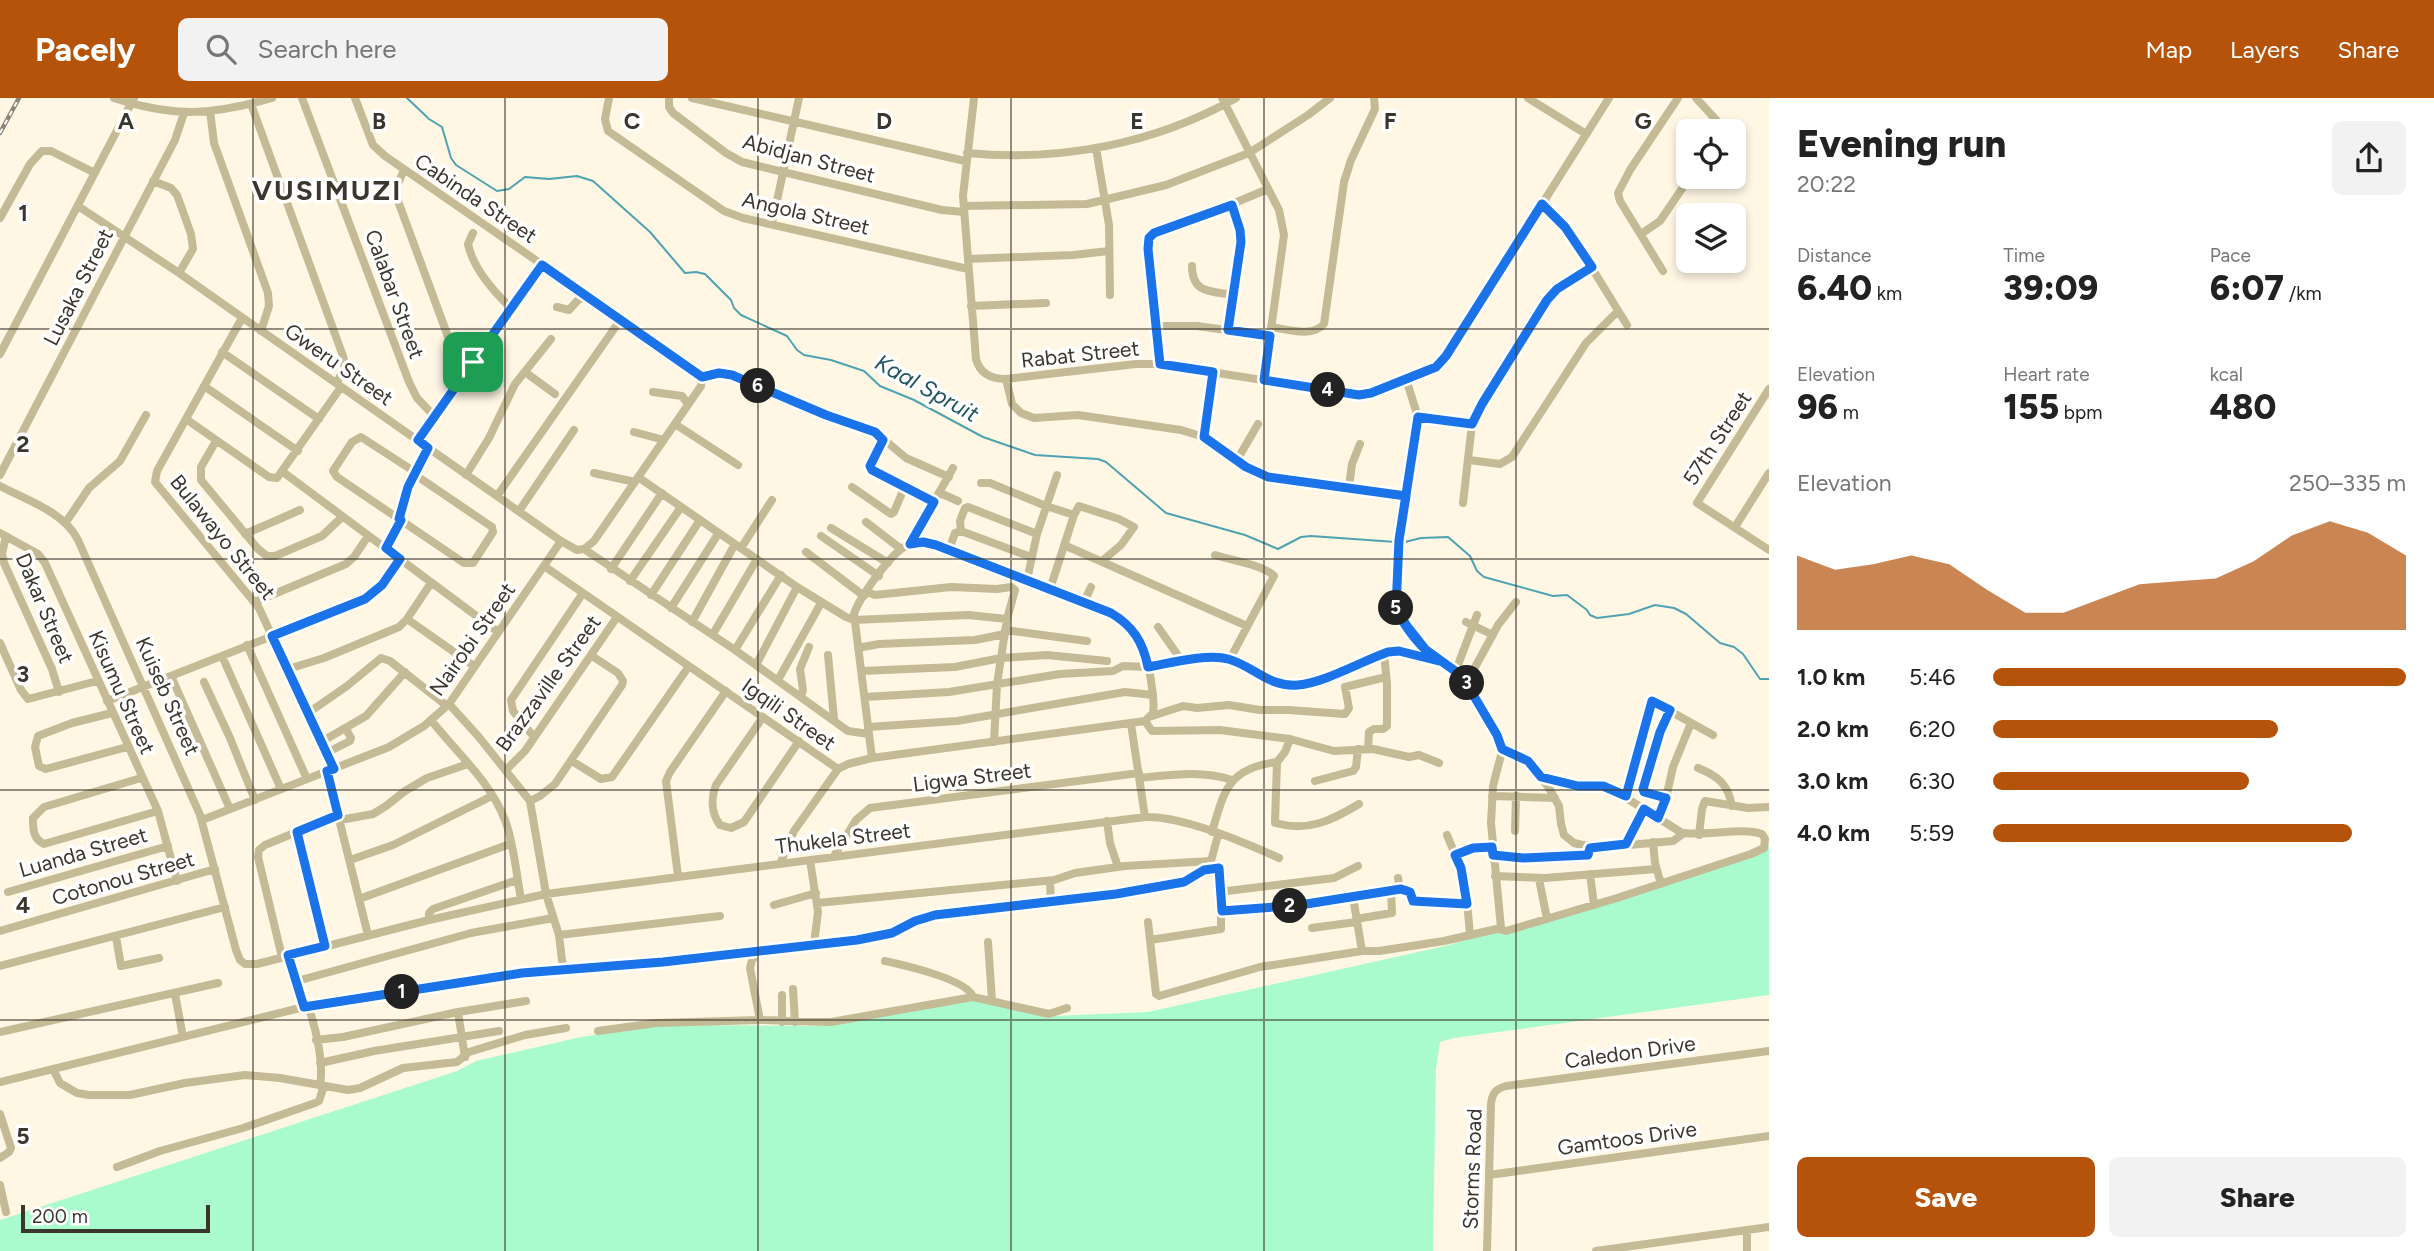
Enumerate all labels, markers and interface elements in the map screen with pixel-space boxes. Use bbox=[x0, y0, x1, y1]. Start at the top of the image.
search box bbox=[178, 18, 668, 81]
text: Pacely bbox=[35, 30, 136, 69]
icon: search bbox=[202, 30, 240, 68]
text: Search here bbox=[258, 33, 397, 65]
text: Map bbox=[2145, 35, 2192, 64]
text: Layers bbox=[2230, 35, 2299, 64]
text: Share bbox=[2337, 35, 2399, 64]
text: A bbox=[118, 107, 135, 135]
text: B bbox=[372, 107, 386, 135]
text: C bbox=[624, 107, 641, 135]
text: D bbox=[876, 107, 892, 135]
text: E bbox=[1130, 107, 1144, 135]
text: F bbox=[1384, 107, 1397, 135]
text: G bbox=[1634, 107, 1652, 135]
map controls bbox=[1676, 119, 1746, 273]
button: locate bbox=[1676, 119, 1746, 189]
text: Evening run bbox=[1797, 121, 2006, 167]
button: share bbox=[2332, 121, 2406, 195]
street label: Abidjan Street bbox=[740, 128, 878, 188]
street label: Cabinda Street bbox=[410, 148, 542, 248]
text: 20:22 bbox=[1797, 170, 1856, 198]
district label: VUSIMUZI bbox=[252, 173, 402, 207]
street label: Angola Street bbox=[740, 186, 872, 240]
text: 1 bbox=[18, 199, 28, 227]
button: layers bbox=[1676, 203, 1746, 273]
street label: Lusaka Street bbox=[38, 224, 118, 350]
street label: Calabar Street bbox=[360, 226, 430, 362]
text: Distance bbox=[1797, 244, 1871, 267]
text: Time bbox=[2003, 244, 2045, 267]
text: Pace bbox=[2210, 244, 2251, 267]
text: 6.40 bbox=[1797, 267, 1872, 309]
text: 39:09 bbox=[2003, 267, 2098, 309]
text: 6:07 bbox=[2210, 267, 2284, 309]
text: km bbox=[1872, 282, 1902, 305]
text: /km bbox=[2284, 282, 2322, 305]
street label: Gweru Street bbox=[280, 317, 398, 411]
pin bbox=[443, 332, 503, 392]
street label: Rabat Street bbox=[1020, 335, 1140, 373]
icon: arrive bbox=[454, 343, 492, 381]
water label: Kaal Spruit bbox=[870, 348, 984, 428]
text: Elevation bbox=[1797, 363, 1875, 386]
text: Heart rate bbox=[2003, 363, 2090, 386]
text: kcal bbox=[2210, 363, 2243, 386]
pin: 6 bbox=[740, 368, 776, 404]
pin: 4 bbox=[1310, 372, 1346, 408]
text: 6 bbox=[752, 374, 763, 397]
text: 4 bbox=[1321, 378, 1334, 401]
street label: 57th Street bbox=[1677, 386, 1757, 490]
text: 96 bbox=[1797, 386, 1838, 428]
text: 155 bbox=[2003, 386, 2059, 428]
text: 480 bbox=[2210, 386, 2276, 428]
text: m bbox=[1838, 401, 1859, 424]
text: bpm bbox=[2059, 401, 2102, 424]
text: 2 bbox=[16, 430, 30, 458]
street label: Bulawayo Street bbox=[165, 469, 281, 605]
text: Elevation bbox=[1797, 469, 1892, 497]
text: 250–335 m bbox=[2289, 469, 2406, 497]
street label: Dakar Street bbox=[11, 549, 79, 667]
street label: Nairobi Street bbox=[424, 578, 520, 700]
pin: 5 bbox=[1378, 590, 1414, 626]
text: 5 bbox=[1390, 596, 1401, 619]
street label: Brazzaville Street bbox=[490, 610, 606, 756]
street label: Kisumu Street bbox=[84, 626, 160, 758]
street label: Kuiseb Street bbox=[131, 633, 205, 759]
text: 3 bbox=[17, 660, 29, 688]
text: 1.0 km bbox=[1797, 663, 1865, 691]
text: 5:46 bbox=[1909, 663, 1955, 691]
pin: 3 bbox=[1450, 666, 1484, 700]
text: 3 bbox=[1461, 671, 1472, 694]
street label: Igqili Street bbox=[737, 673, 841, 755]
text: 2.0 km bbox=[1797, 715, 1869, 743]
text: 6:20 bbox=[1909, 715, 1955, 743]
street label: Ligwa Street bbox=[911, 757, 1033, 797]
text: 3.0 km bbox=[1797, 767, 1868, 795]
text: 6:30 bbox=[1909, 767, 1955, 795]
street label: Thukela Street bbox=[774, 817, 912, 859]
text: 4.0 km bbox=[1797, 819, 1870, 847]
text: 5:59 bbox=[1909, 819, 1954, 847]
street label: Luanda Street bbox=[16, 822, 150, 882]
street label: Cotonou Street bbox=[49, 846, 197, 910]
pin: 2 bbox=[1272, 888, 1308, 924]
text: 4 bbox=[16, 891, 30, 919]
text: 2 bbox=[1284, 894, 1295, 917]
pin: 1 bbox=[384, 974, 420, 1010]
text: 1 bbox=[397, 980, 406, 1003]
street label: Caledon Drive bbox=[1563, 1030, 1697, 1074]
street label: Storms Road bbox=[1457, 1108, 1487, 1230]
street label: Gamtoos Drive bbox=[1556, 1116, 1698, 1160]
text: 5 bbox=[16, 1122, 30, 1150]
button: Save bbox=[1797, 1157, 2095, 1237]
button: Share bbox=[2109, 1157, 2406, 1237]
scale bar bbox=[21, 1202, 210, 1234]
text: 200 m bbox=[32, 1205, 88, 1228]

